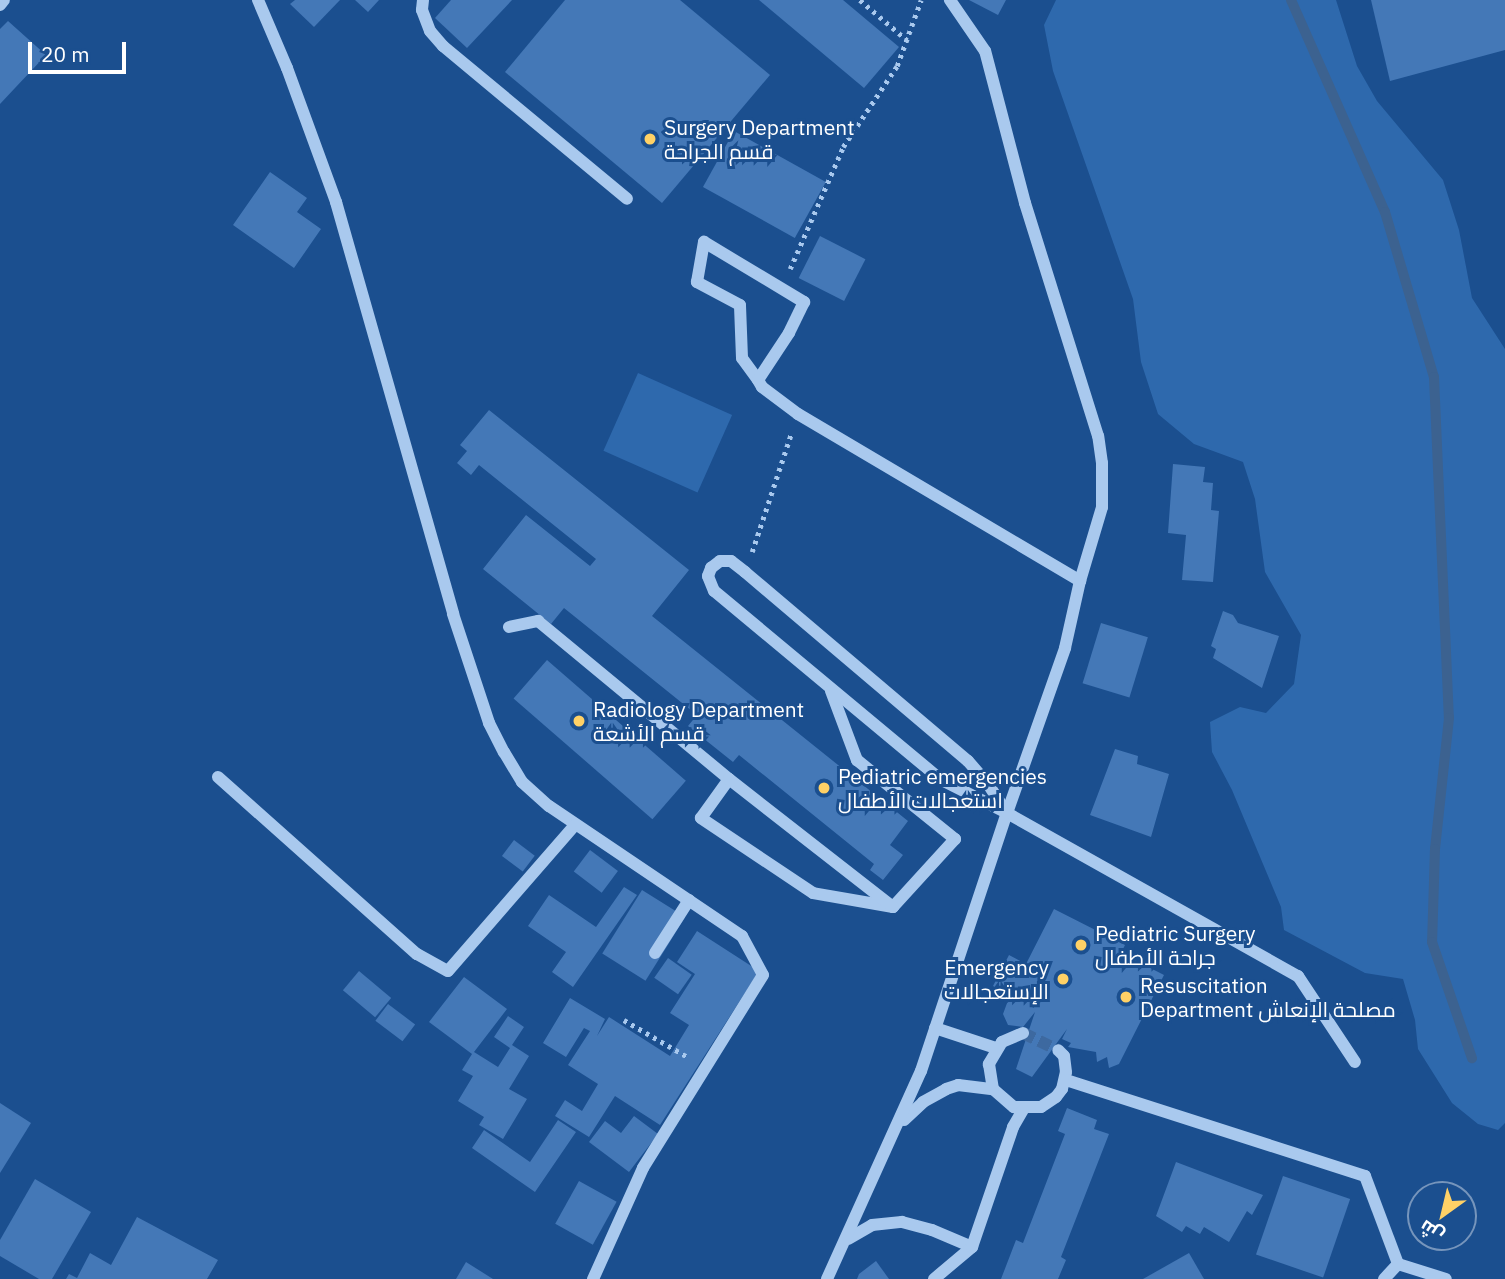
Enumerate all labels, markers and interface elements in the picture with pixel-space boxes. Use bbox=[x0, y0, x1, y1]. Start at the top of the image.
scale bar bbox=[32, 28, 130, 72]
text: 20 m bbox=[41, 40, 90, 68]
place label: Surgery Department قسم الجراحة bbox=[664, 114, 855, 164]
marker: Surgery Department قسم الجراحة bbox=[642, 131, 658, 147]
place label: Radiology Department قسم الأشعة bbox=[593, 696, 804, 746]
marker: Radiology Department قسم الأشعة bbox=[571, 713, 587, 729]
place label: Pediatric emergencies استعجالات الأطفال bbox=[838, 763, 1047, 813]
marker: Pediatric emergencies استعجالات الأطفال bbox=[816, 780, 832, 796]
place label: Pediatric Surgery جراحة الأطفال bbox=[1095, 920, 1256, 970]
marker: Pediatric Surgery جراحة الأطفال bbox=[1073, 937, 1089, 953]
place label: Emergency الإستعجالات bbox=[944, 954, 1049, 1004]
marker: Emergency الإستعجالات bbox=[1055, 971, 1071, 987]
place label: Resuscitation Department مصلحة الإنعاش bbox=[1140, 972, 1396, 1022]
marker: Resuscitation Department مصلحة الإنعاش bbox=[1118, 989, 1134, 1005]
north arrow bbox=[1407, 1181, 1477, 1251]
text: ش bbox=[1415, 1215, 1448, 1249]

